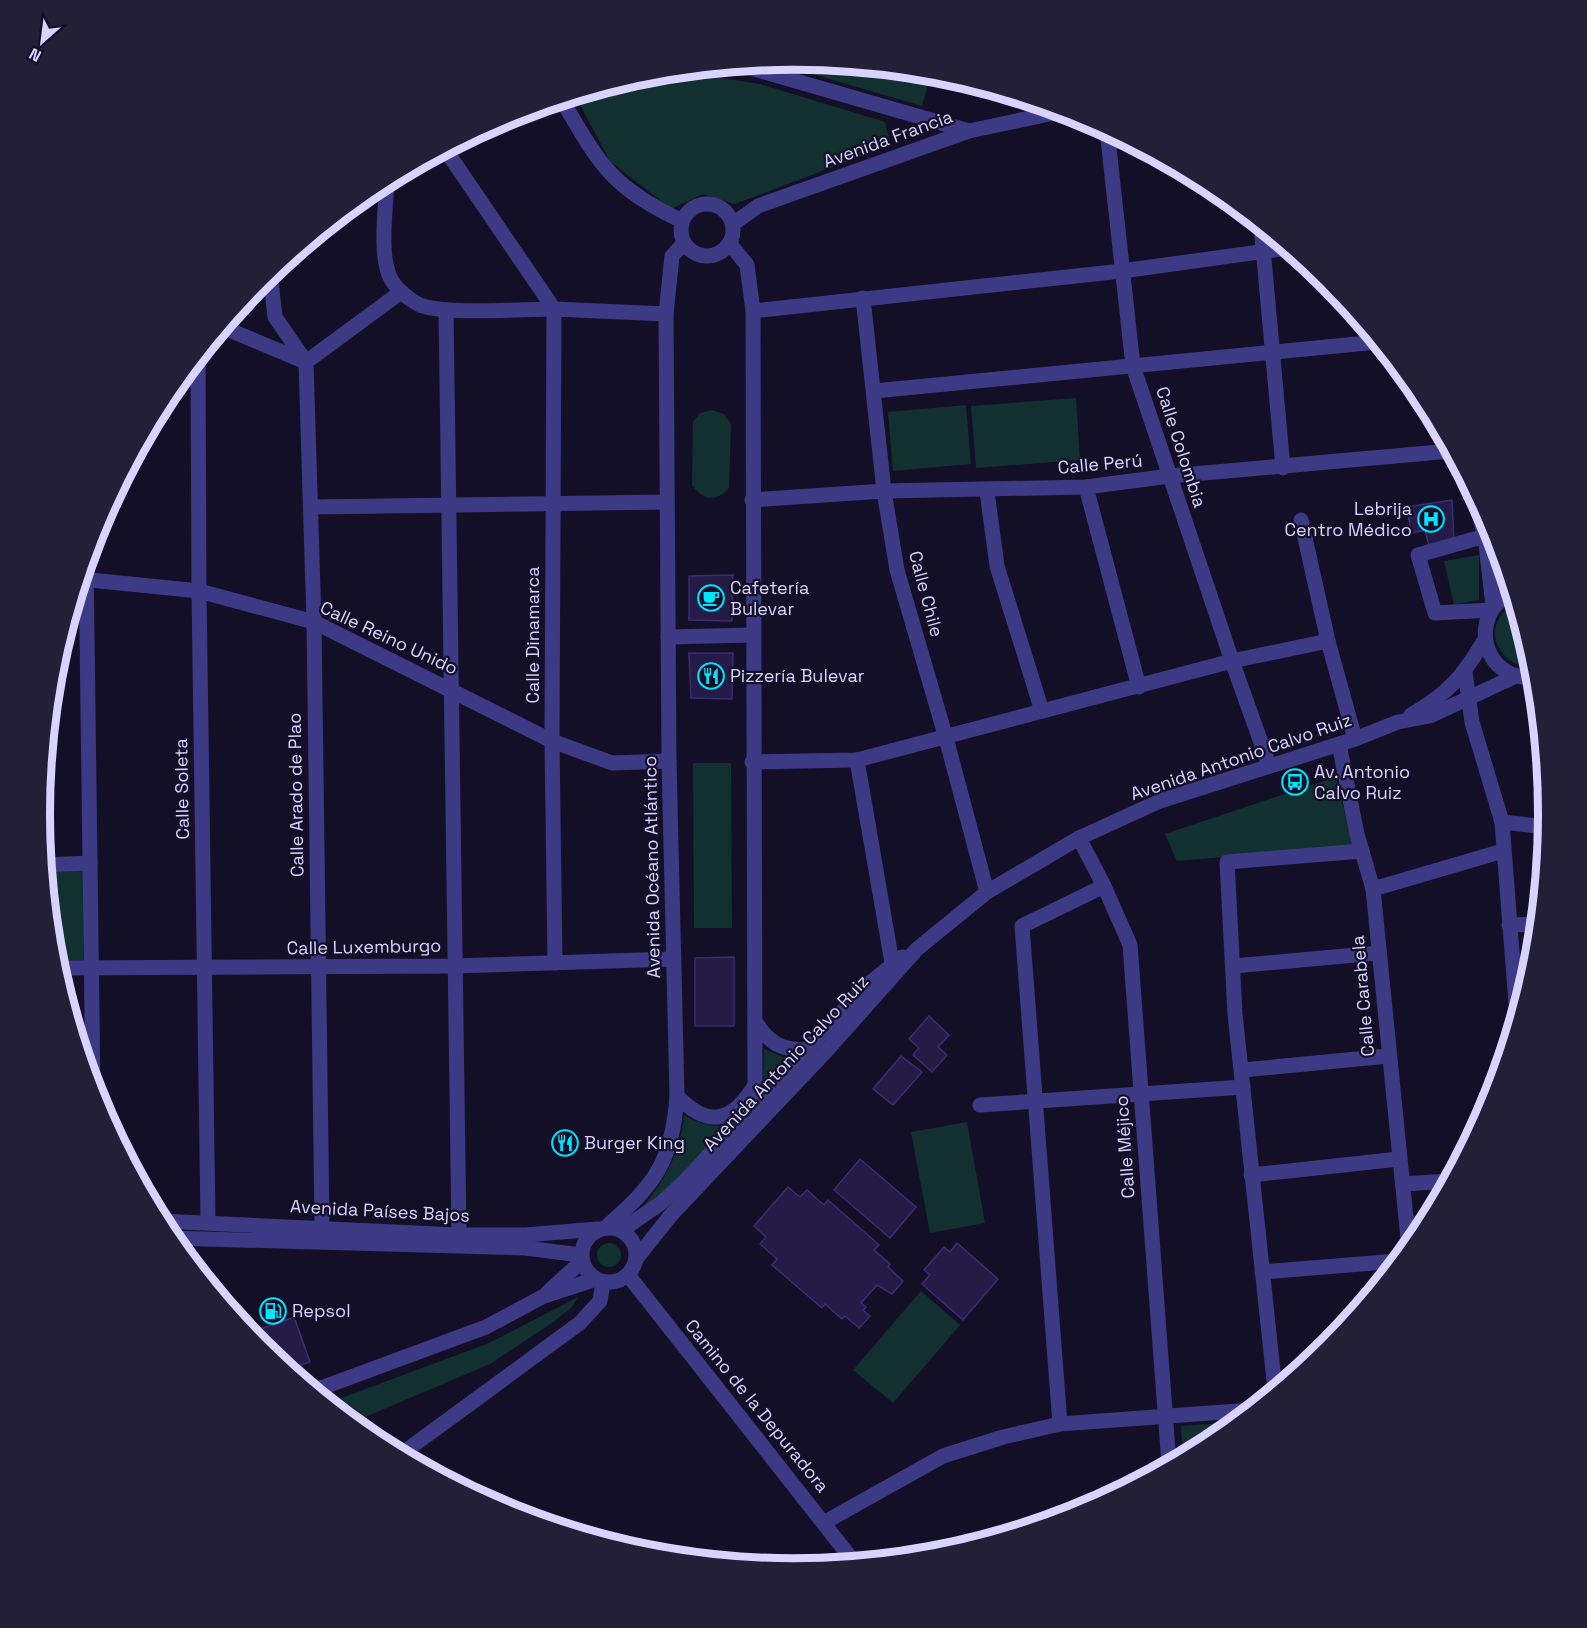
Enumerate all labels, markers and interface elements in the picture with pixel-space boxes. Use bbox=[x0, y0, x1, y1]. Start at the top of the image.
north arrow bbox=[12, 12, 72, 72]
text: N bbox=[26, 43, 45, 67]
street label: Avenida Francia bbox=[820, 104, 956, 173]
street label: Calle Colombia bbox=[1151, 383, 1212, 510]
street label: Calle Perú bbox=[1057, 448, 1143, 479]
place label: Lebrija Centro Médico bbox=[1284, 497, 1412, 541]
hospital icon: Lebrija Centro Médico bbox=[1416, 504, 1446, 534]
street label: Calle Chile bbox=[904, 548, 949, 639]
street label: Calle Dinamarca bbox=[521, 566, 544, 704]
place label: Cafetería Bulevar bbox=[730, 576, 809, 620]
cafe icon: Cafetería Bulevar bbox=[696, 583, 726, 613]
street label: Calle Reino Unido bbox=[317, 596, 462, 680]
restaurant icon: Pizzería Bulevar bbox=[696, 661, 726, 691]
place label: Pizzería Bulevar bbox=[730, 664, 865, 687]
street label: Avenida Antonio Calvo Ruiz bbox=[1127, 708, 1355, 805]
street label: Calle Arado de Plao bbox=[283, 713, 308, 877]
street label: Calle Soleta bbox=[169, 738, 194, 840]
street label: Avenida Océano Atlántico bbox=[638, 755, 665, 979]
place label: Av. Antonio Calvo Ruiz bbox=[1314, 760, 1410, 804]
bus stop icon: Av. Antonio Calvo Ruiz bbox=[1280, 767, 1310, 797]
street label: Calle Luxemburgo bbox=[286, 934, 442, 959]
street label: Calle Carabela bbox=[1346, 934, 1379, 1058]
street label: Avenida Antonio Calvo Ruiz bbox=[698, 970, 873, 1156]
street label: Calle Méjico bbox=[1109, 1095, 1140, 1199]
restaurant icon: Burger King bbox=[550, 1128, 580, 1158]
place label: Burger King bbox=[584, 1131, 685, 1154]
street label: Avenida Países Bajos bbox=[290, 1194, 470, 1227]
fuel station icon: Repsol bbox=[258, 1296, 288, 1326]
place label: Repsol bbox=[292, 1299, 351, 1322]
street label: Camino de la Depuradora bbox=[680, 1314, 834, 1497]

